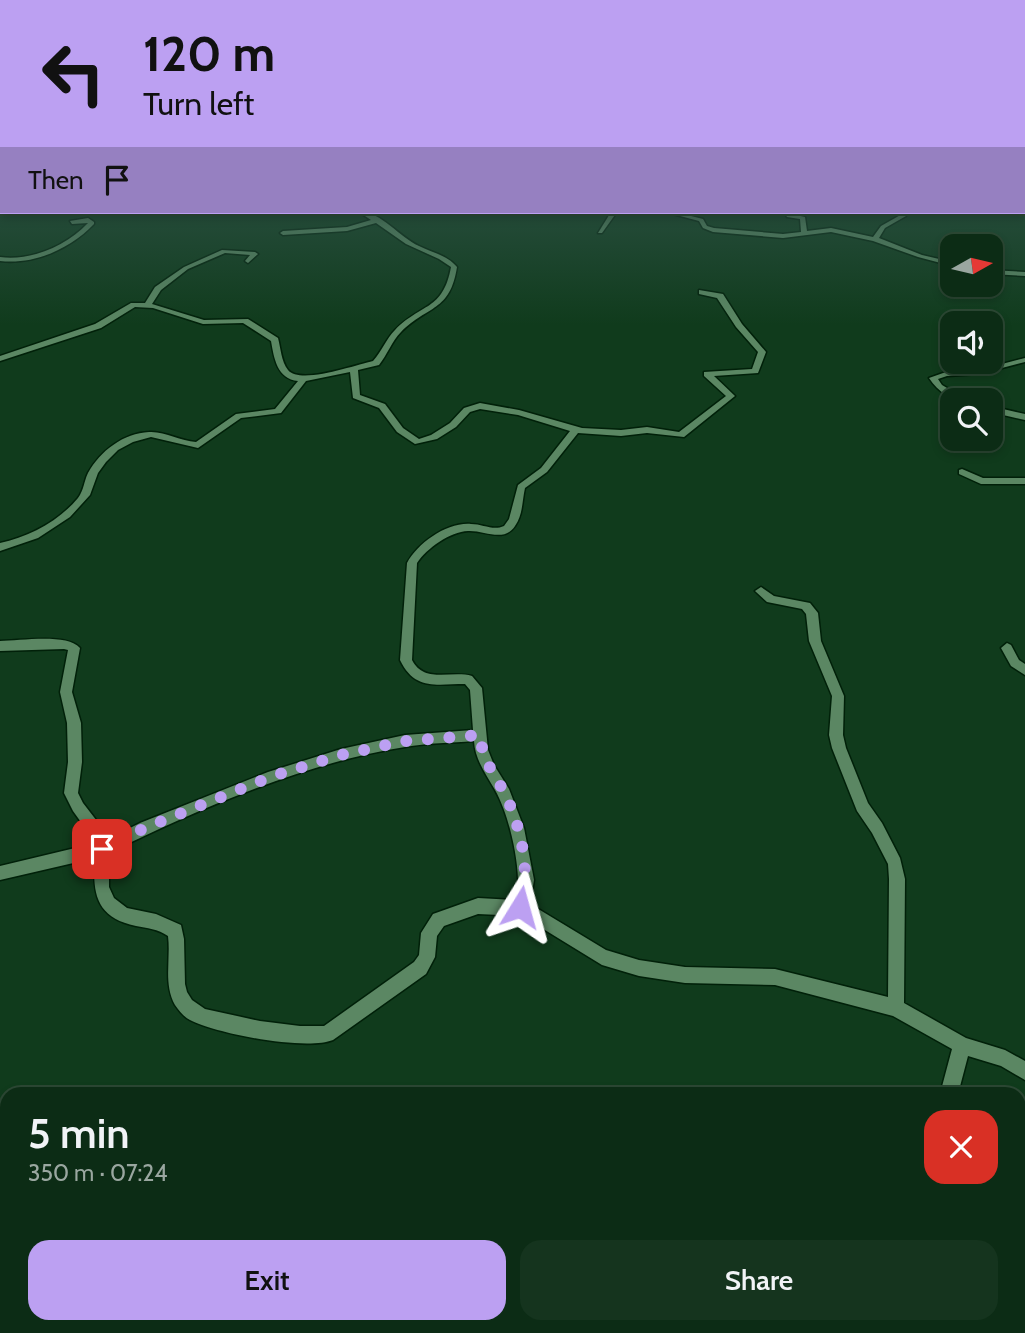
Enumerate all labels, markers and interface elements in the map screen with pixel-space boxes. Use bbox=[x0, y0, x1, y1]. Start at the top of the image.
text: 120 m bbox=[143, 24, 275, 83]
icon: left bbox=[28, 28, 119, 119]
text: Turn left bbox=[143, 84, 254, 123]
icon: arrive bbox=[98, 161, 136, 199]
text: Then bbox=[28, 164, 84, 196]
north arrow bbox=[940, 234, 1003, 298]
map controls bbox=[940, 234, 1003, 451]
button: sound bbox=[940, 311, 1003, 374]
button: search bbox=[940, 388, 1003, 451]
pin bbox=[72, 819, 132, 879]
icon: arrive bbox=[83, 830, 121, 868]
position arrow bbox=[483, 870, 557, 944]
text: 5 min bbox=[28, 1107, 130, 1159]
button: close bbox=[924, 1110, 998, 1184]
text: 350 m · 07:24 bbox=[28, 1159, 168, 1187]
button: Exit bbox=[28, 1240, 506, 1320]
button: Share bbox=[520, 1240, 998, 1320]

